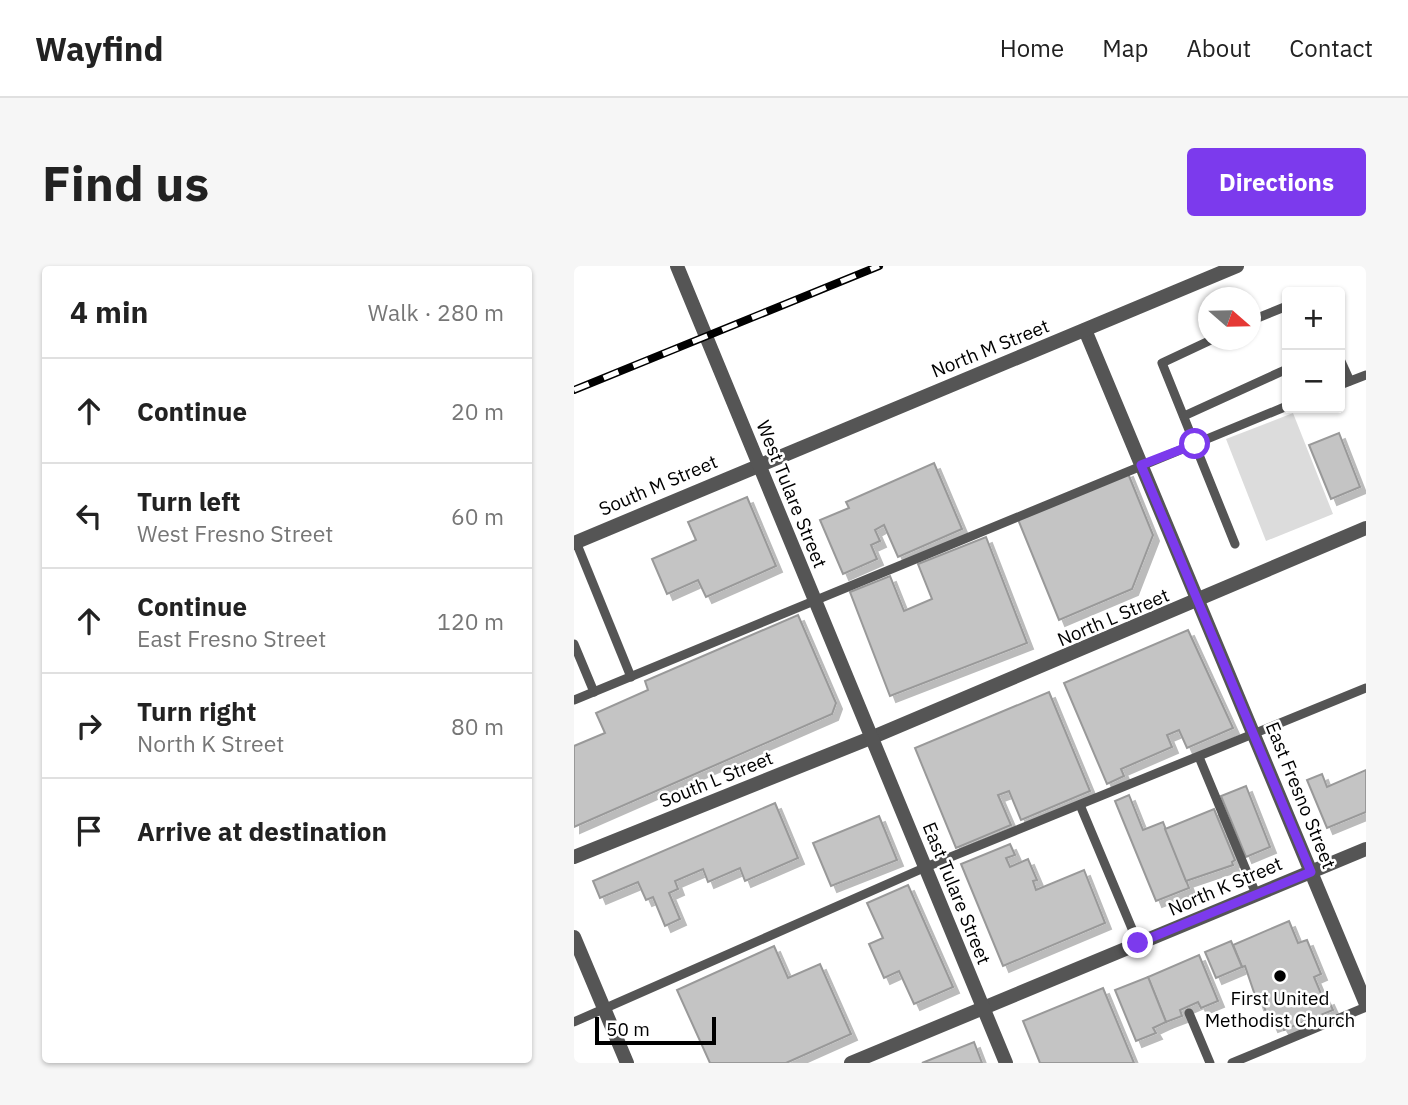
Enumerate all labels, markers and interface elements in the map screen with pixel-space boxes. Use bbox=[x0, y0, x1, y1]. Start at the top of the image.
text: Wayfind bbox=[35, 27, 164, 70]
text: Home bbox=[1000, 32, 1064, 64]
text: Map bbox=[1102, 32, 1148, 64]
text: About bbox=[1186, 32, 1251, 64]
text: Contact bbox=[1289, 32, 1373, 64]
button: Directions bbox=[1187, 148, 1366, 216]
text: Find us bbox=[42, 151, 209, 214]
north arrow bbox=[1198, 287, 1261, 350]
map controls bbox=[1282, 287, 1345, 413]
button: + bbox=[1282, 287, 1345, 350]
text: 4 min bbox=[70, 292, 148, 331]
text: Walk · 280 m bbox=[368, 297, 504, 327]
street label: North M Street bbox=[928, 313, 1052, 383]
button: − bbox=[1282, 350, 1345, 413]
icon: ahead bbox=[70, 392, 108, 430]
text: Continue bbox=[137, 394, 247, 428]
text: 20 m bbox=[451, 396, 504, 426]
street label: West Tulare Street bbox=[751, 417, 833, 571]
route start bbox=[1179, 428, 1210, 459]
street label: South M Street bbox=[595, 449, 721, 521]
text: Turn left bbox=[137, 484, 240, 518]
icon: left bbox=[70, 497, 108, 535]
text: 60 m bbox=[451, 501, 504, 531]
text: West Fresno Street bbox=[137, 518, 333, 548]
street label: North L Street bbox=[1053, 583, 1173, 651]
text: Continue bbox=[137, 589, 247, 623]
icon: ahead bbox=[70, 602, 108, 640]
text: 120 m bbox=[437, 606, 504, 636]
text: East Fresno Street bbox=[137, 623, 326, 653]
text: Turn right bbox=[137, 694, 256, 728]
icon: right bbox=[70, 707, 108, 745]
text: 80 m bbox=[451, 711, 504, 741]
street label: East Fresno Street bbox=[1261, 718, 1341, 872]
text: North K Street bbox=[137, 728, 284, 758]
street label: South L Street bbox=[656, 745, 776, 813]
icon: arrive bbox=[70, 812, 108, 850]
text: Arrive at destination bbox=[137, 814, 387, 848]
street label: East Tulare Street bbox=[918, 818, 996, 968]
street label: North K Street bbox=[1164, 851, 1286, 921]
route end bbox=[1122, 927, 1153, 958]
marker: First United Methodist Church bbox=[1272, 968, 1288, 984]
place label: First United Methodist Church bbox=[1205, 986, 1355, 1032]
scale bar bbox=[595, 1014, 716, 1046]
text: 50 m bbox=[606, 1017, 650, 1041]

